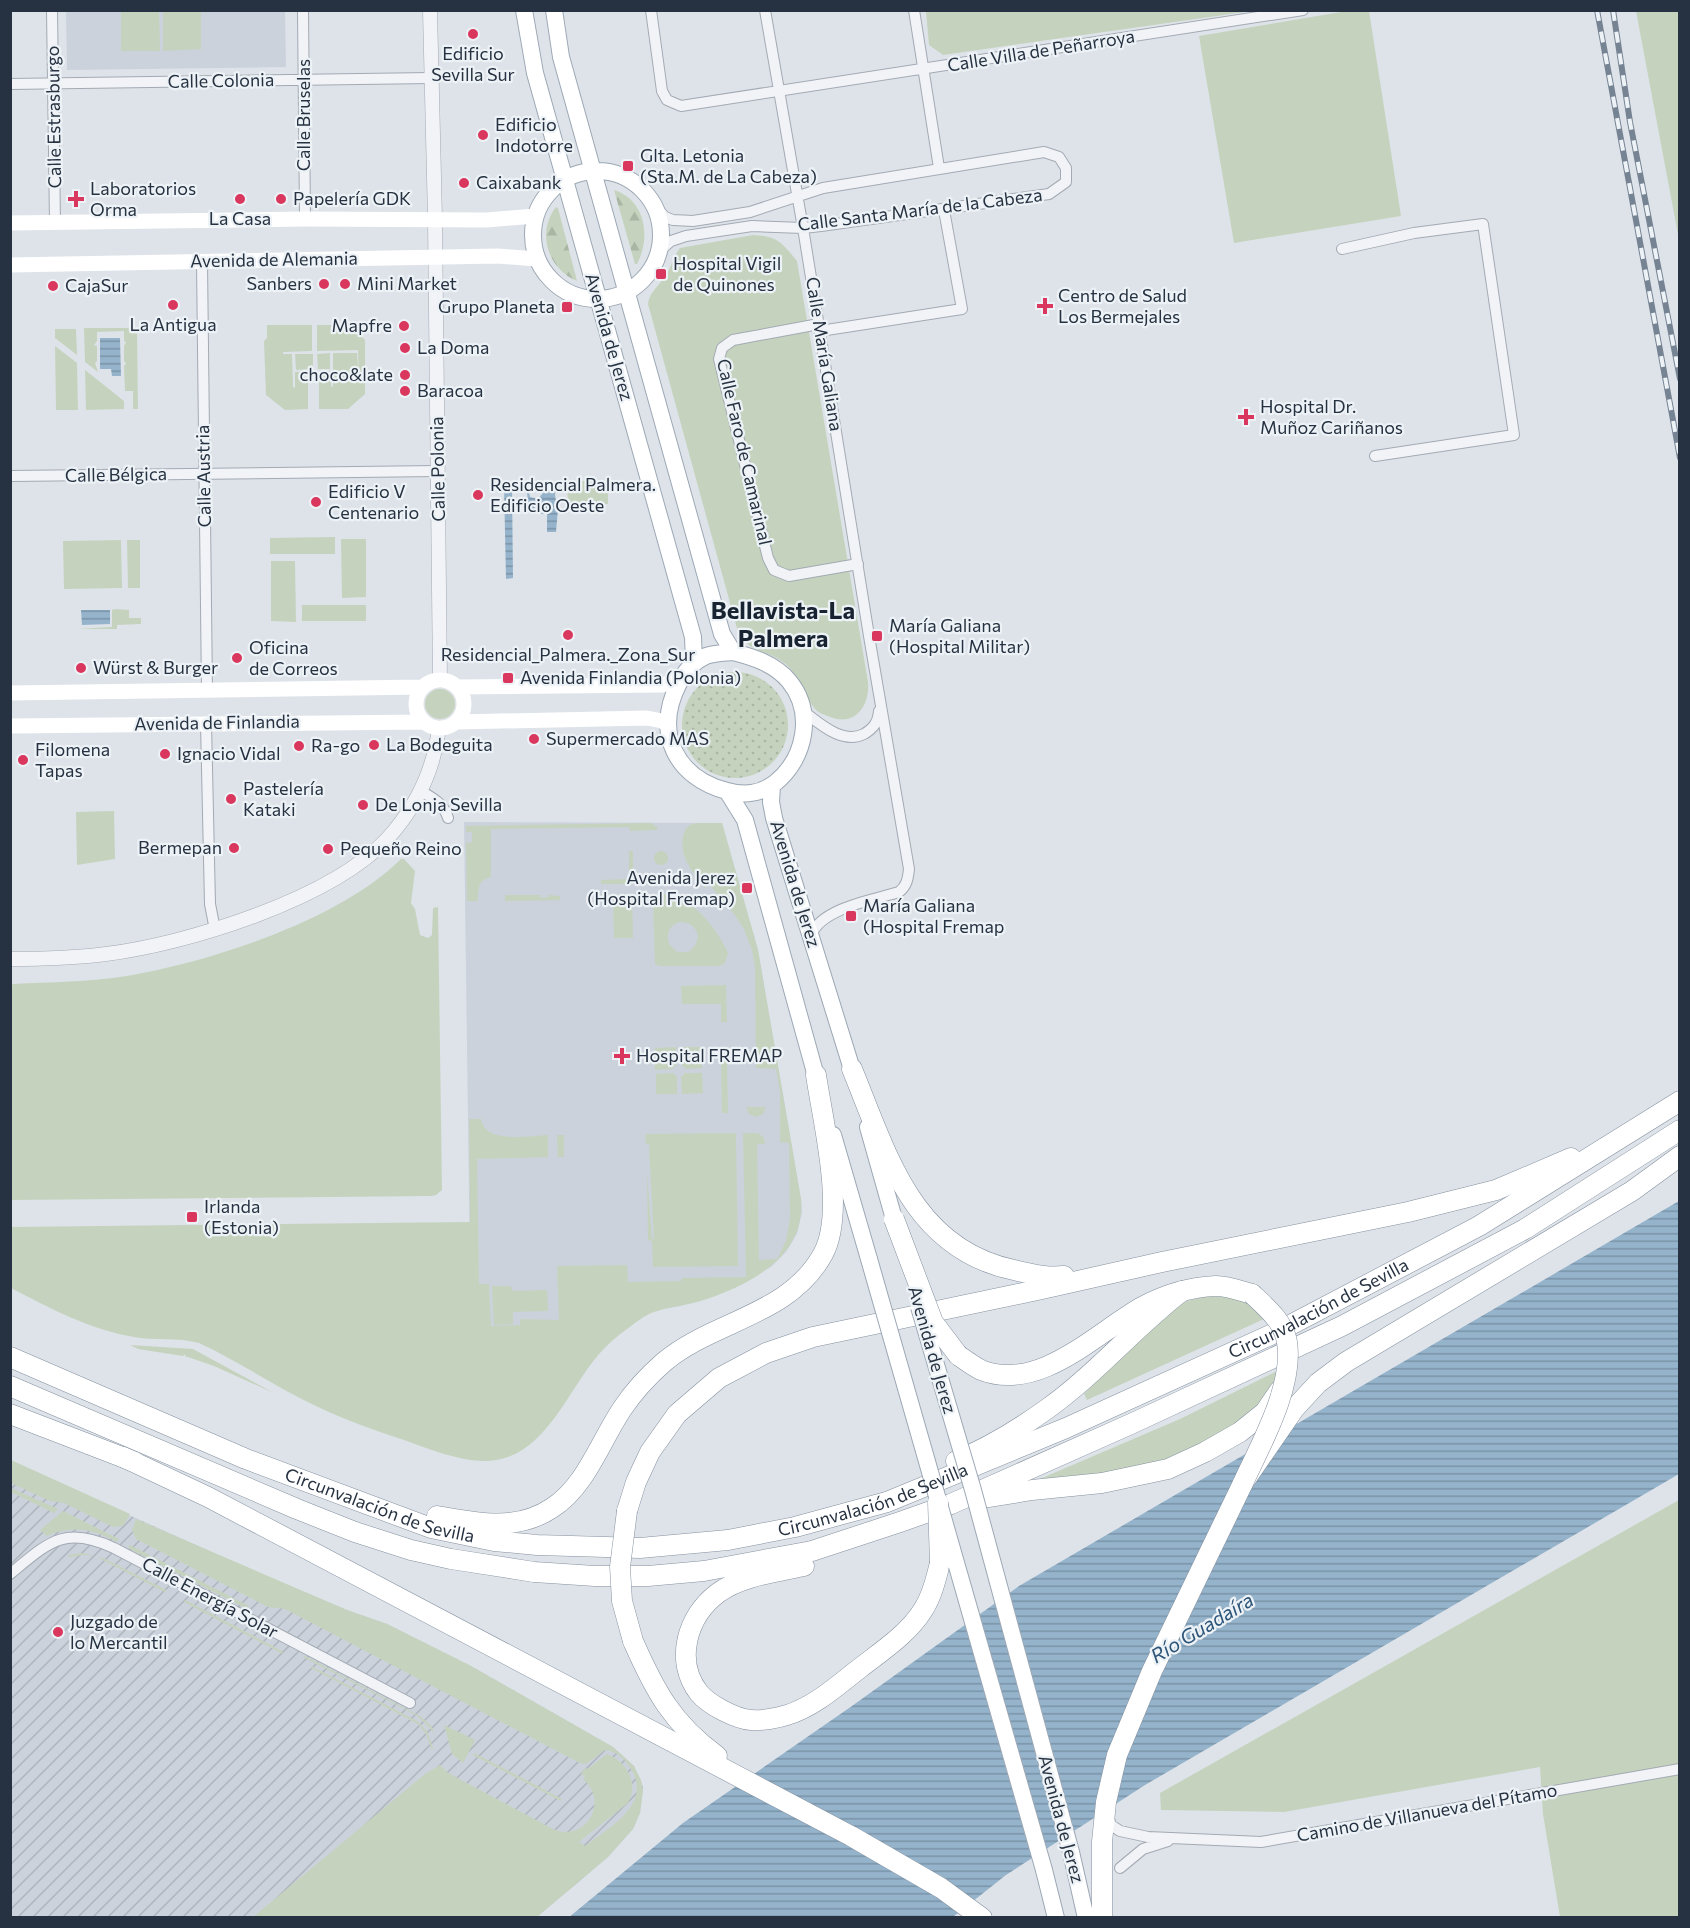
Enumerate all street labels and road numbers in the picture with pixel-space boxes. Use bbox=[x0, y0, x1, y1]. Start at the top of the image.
street label: Calle Villa de Peñarroya bbox=[946, 24, 1136, 76]
street label: Calle Estrasburgo bbox=[41, 45, 65, 189]
street label: Calle Bruselas bbox=[292, 59, 314, 171]
street label: Calle Colonia bbox=[167, 68, 274, 92]
street label: Calle Santa María de la Cabeza bbox=[796, 183, 1044, 235]
street label: Avenida de Alemania bbox=[190, 247, 358, 271]
street label: Avenida de Jerez bbox=[581, 270, 639, 403]
street label: Calle María Galiana bbox=[802, 275, 848, 433]
street label: Calle Faro de Camarinal bbox=[713, 356, 777, 547]
street label: Calle Polonia bbox=[425, 416, 449, 522]
street label: Calle Austria bbox=[191, 424, 215, 528]
street label: Calle Bélgica bbox=[65, 462, 167, 486]
street label: Avenida de Finlandia bbox=[134, 710, 300, 734]
street label: Avenida de Jerez bbox=[766, 818, 826, 950]
street label: Circunvalación de Sevilla bbox=[1225, 1253, 1412, 1363]
street label: Avenida de Jerez bbox=[904, 1283, 962, 1416]
street label: Circunvalación de Sevilla bbox=[776, 1458, 971, 1540]
street label: Circunvalación de Sevilla bbox=[282, 1463, 477, 1547]
street label: Calle Energía Solar bbox=[139, 1552, 282, 1642]
street label: Avenida de Jerez bbox=[1034, 1752, 1090, 1885]
street label: Camino de Villanueva del Pítamo bbox=[1295, 1778, 1559, 1846]

